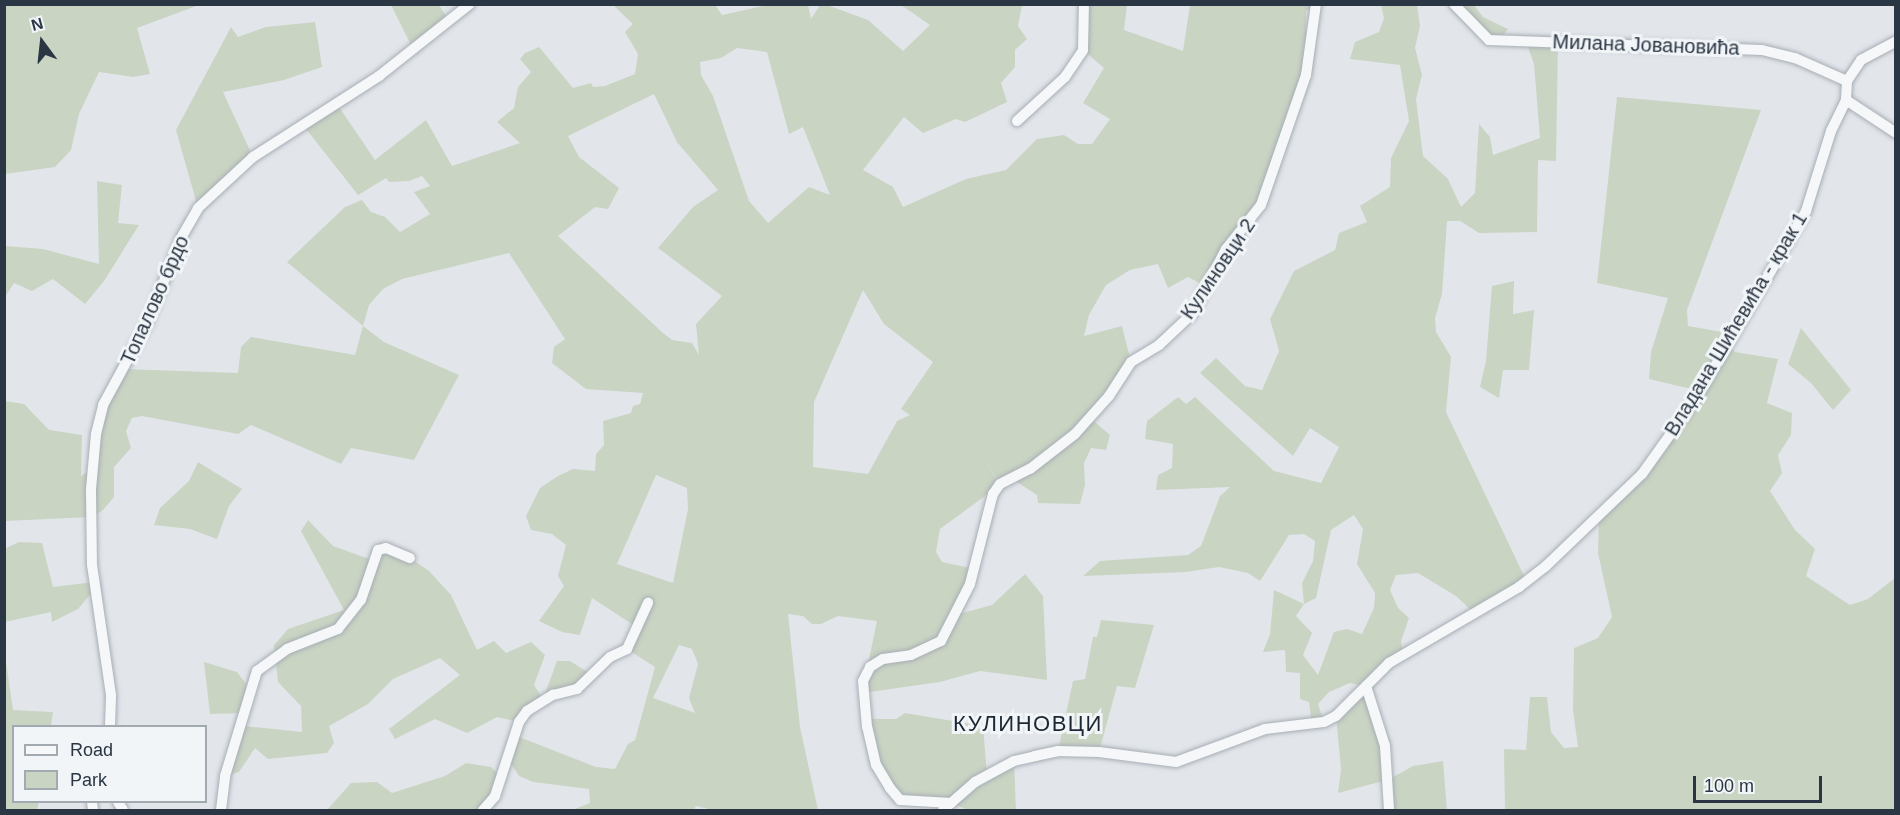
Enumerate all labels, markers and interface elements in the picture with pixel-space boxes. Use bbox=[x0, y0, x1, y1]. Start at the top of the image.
north arrow bbox=[12, 12, 72, 72]
text: N bbox=[29, 14, 45, 34]
street label: Милана Јовановића bbox=[1552, 30, 1740, 60]
street label: Владана Шићевића - крак 1 bbox=[1660, 208, 1812, 440]
street label: Кулиновци 2 bbox=[1176, 214, 1260, 324]
street label: Топалово брдо bbox=[116, 232, 194, 368]
district label: КУЛИНОВЦИ bbox=[953, 711, 1103, 737]
legend bbox=[12, 725, 207, 803]
text: Road bbox=[70, 740, 113, 760]
scale bar bbox=[1696, 764, 1825, 802]
text: Park bbox=[70, 770, 107, 790]
text: 100 m bbox=[1704, 776, 1754, 796]

